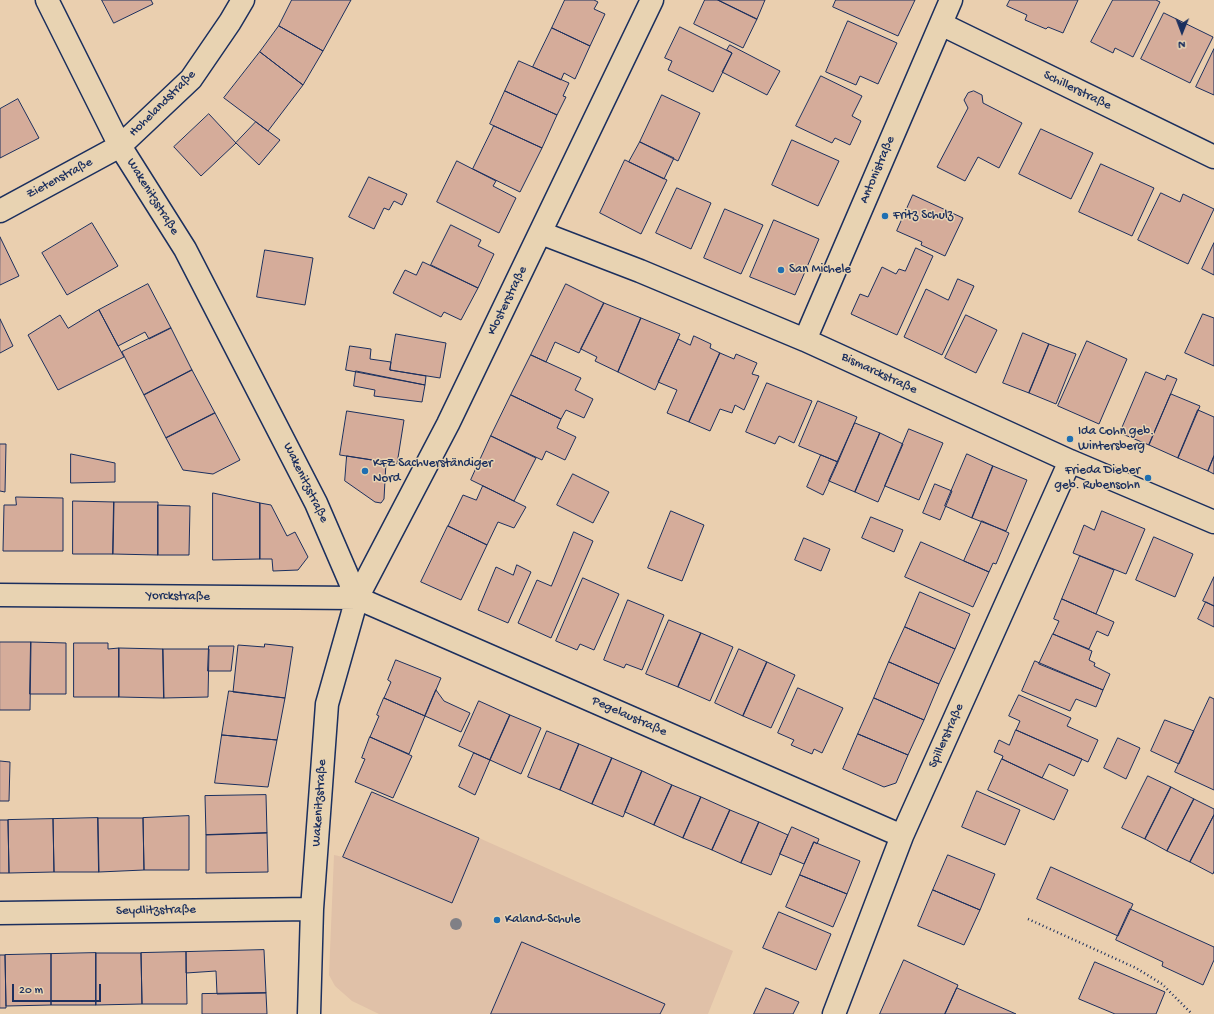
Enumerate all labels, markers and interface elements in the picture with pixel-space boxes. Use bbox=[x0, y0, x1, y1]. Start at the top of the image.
north arrow bbox=[1162, 12, 1202, 52]
text: N bbox=[1178, 38, 1185, 50]
street label: Hohelandstraße bbox=[126, 67, 200, 141]
street label: Schillerstraße bbox=[1040, 68, 1114, 114]
street label: Antonistraße bbox=[857, 134, 899, 206]
street label: Zietenstraße bbox=[24, 155, 96, 203]
street label: Wakenitzstraße bbox=[122, 156, 182, 238]
place label: Fritz Schulz bbox=[893, 208, 953, 224]
marker: Fritz Schulz bbox=[880, 211, 890, 221]
place label: San Michele bbox=[789, 262, 851, 278]
street label: Klosterstraße bbox=[485, 264, 531, 338]
marker: San Michele bbox=[776, 265, 786, 275]
street label: Bismarckstraße bbox=[839, 350, 919, 398]
place label: Ida Cohn geb. Wintersberg bbox=[1078, 424, 1154, 455]
marker: Ida Cohn geb. Wintersberg bbox=[1065, 434, 1075, 444]
street label: Wakenitzstraße bbox=[279, 440, 331, 526]
place label: KFZ Sachverständiger Nord bbox=[373, 456, 493, 487]
place label: Frieda Dieber geb. Rubensohn bbox=[1055, 463, 1140, 494]
marker: KFZ Sachverständiger Nord bbox=[360, 466, 370, 476]
marker: Frieda Dieber geb. Rubensohn bbox=[1143, 473, 1153, 483]
street label: Yorckstraße bbox=[146, 589, 210, 605]
street label: Pegelaustraße bbox=[589, 693, 669, 741]
street label: Spillerstraße bbox=[926, 701, 968, 771]
street label: Wakenitzstraße bbox=[309, 759, 331, 847]
street label: Seydlitzstraße bbox=[116, 903, 196, 919]
place label: Kaland-Schule bbox=[505, 912, 580, 928]
marker: Kaland-Schule bbox=[492, 915, 502, 925]
scale bar bbox=[14, 976, 103, 1002]
text: 20 m bbox=[19, 984, 43, 998]

